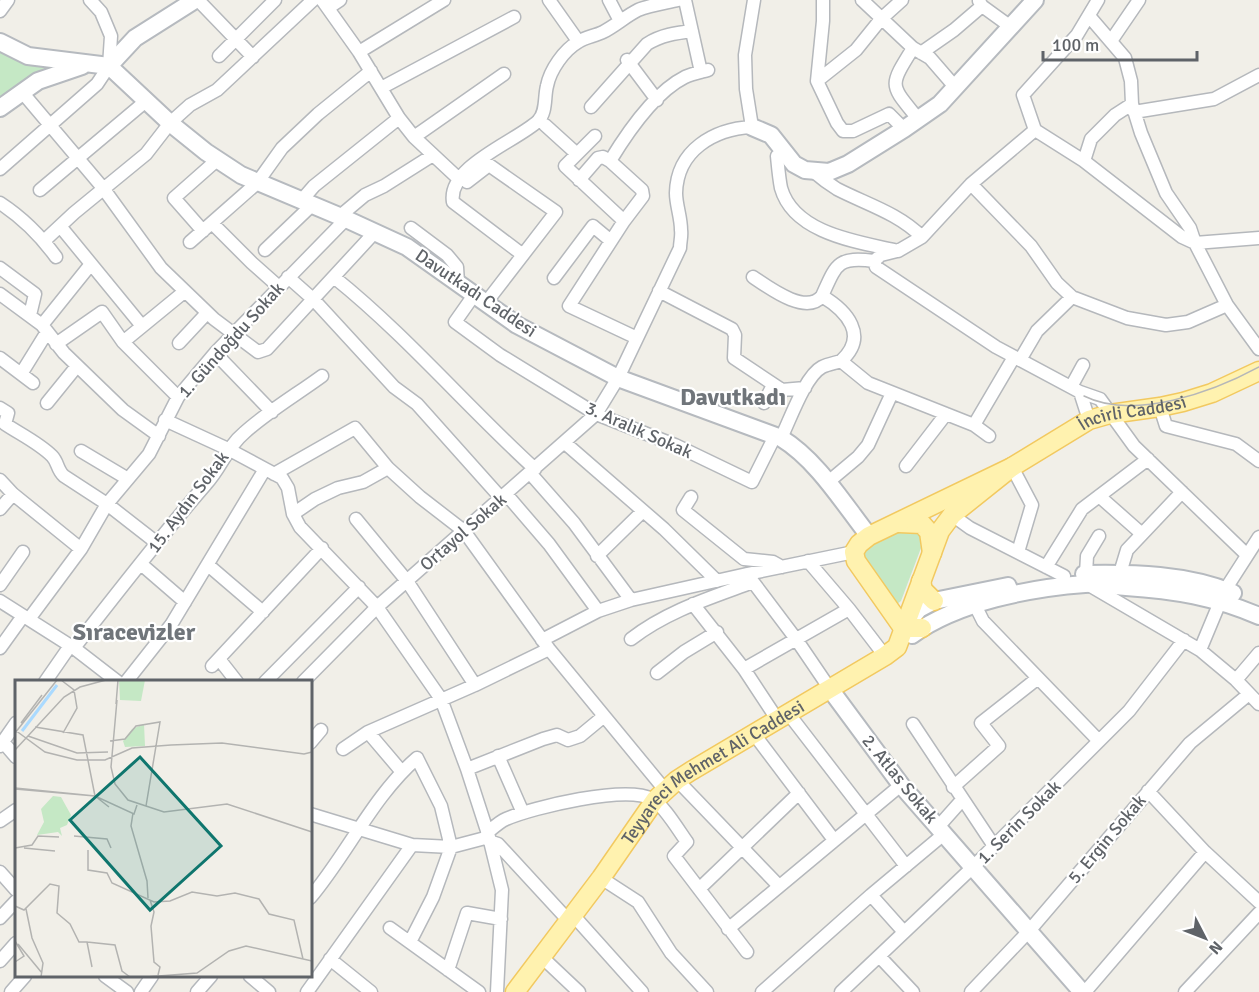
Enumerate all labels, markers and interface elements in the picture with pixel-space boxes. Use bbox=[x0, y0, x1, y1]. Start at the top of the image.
scale bar bbox=[1043, 24, 1198, 62]
text: 100 m bbox=[1052, 34, 1099, 56]
street label: Davutkadı Caddesi bbox=[411, 244, 541, 342]
street label: 1. Gündoğdu Sokak bbox=[173, 278, 289, 402]
district label: Davutkadı bbox=[680, 382, 786, 412]
street label: İncirli Caddesi bbox=[1074, 391, 1189, 435]
street label: 3. Aralık Sokak bbox=[582, 397, 696, 463]
street label: 15. Aydın Sokak bbox=[143, 447, 233, 557]
street label: Ortayol Sokak bbox=[415, 488, 511, 576]
district label: Sıracevizler bbox=[73, 617, 196, 647]
inset map bbox=[15, 680, 312, 977]
street label: Teyyareci Mehmet Ali Caddesi bbox=[617, 695, 808, 849]
street label: 2. Atlas Sokak bbox=[857, 730, 943, 828]
street label: 1. Serin Sokak bbox=[972, 775, 1066, 869]
street label: 5. Ergin Sokak bbox=[1063, 790, 1151, 888]
north arrow bbox=[1175, 908, 1235, 968]
text: N bbox=[1204, 937, 1227, 958]

